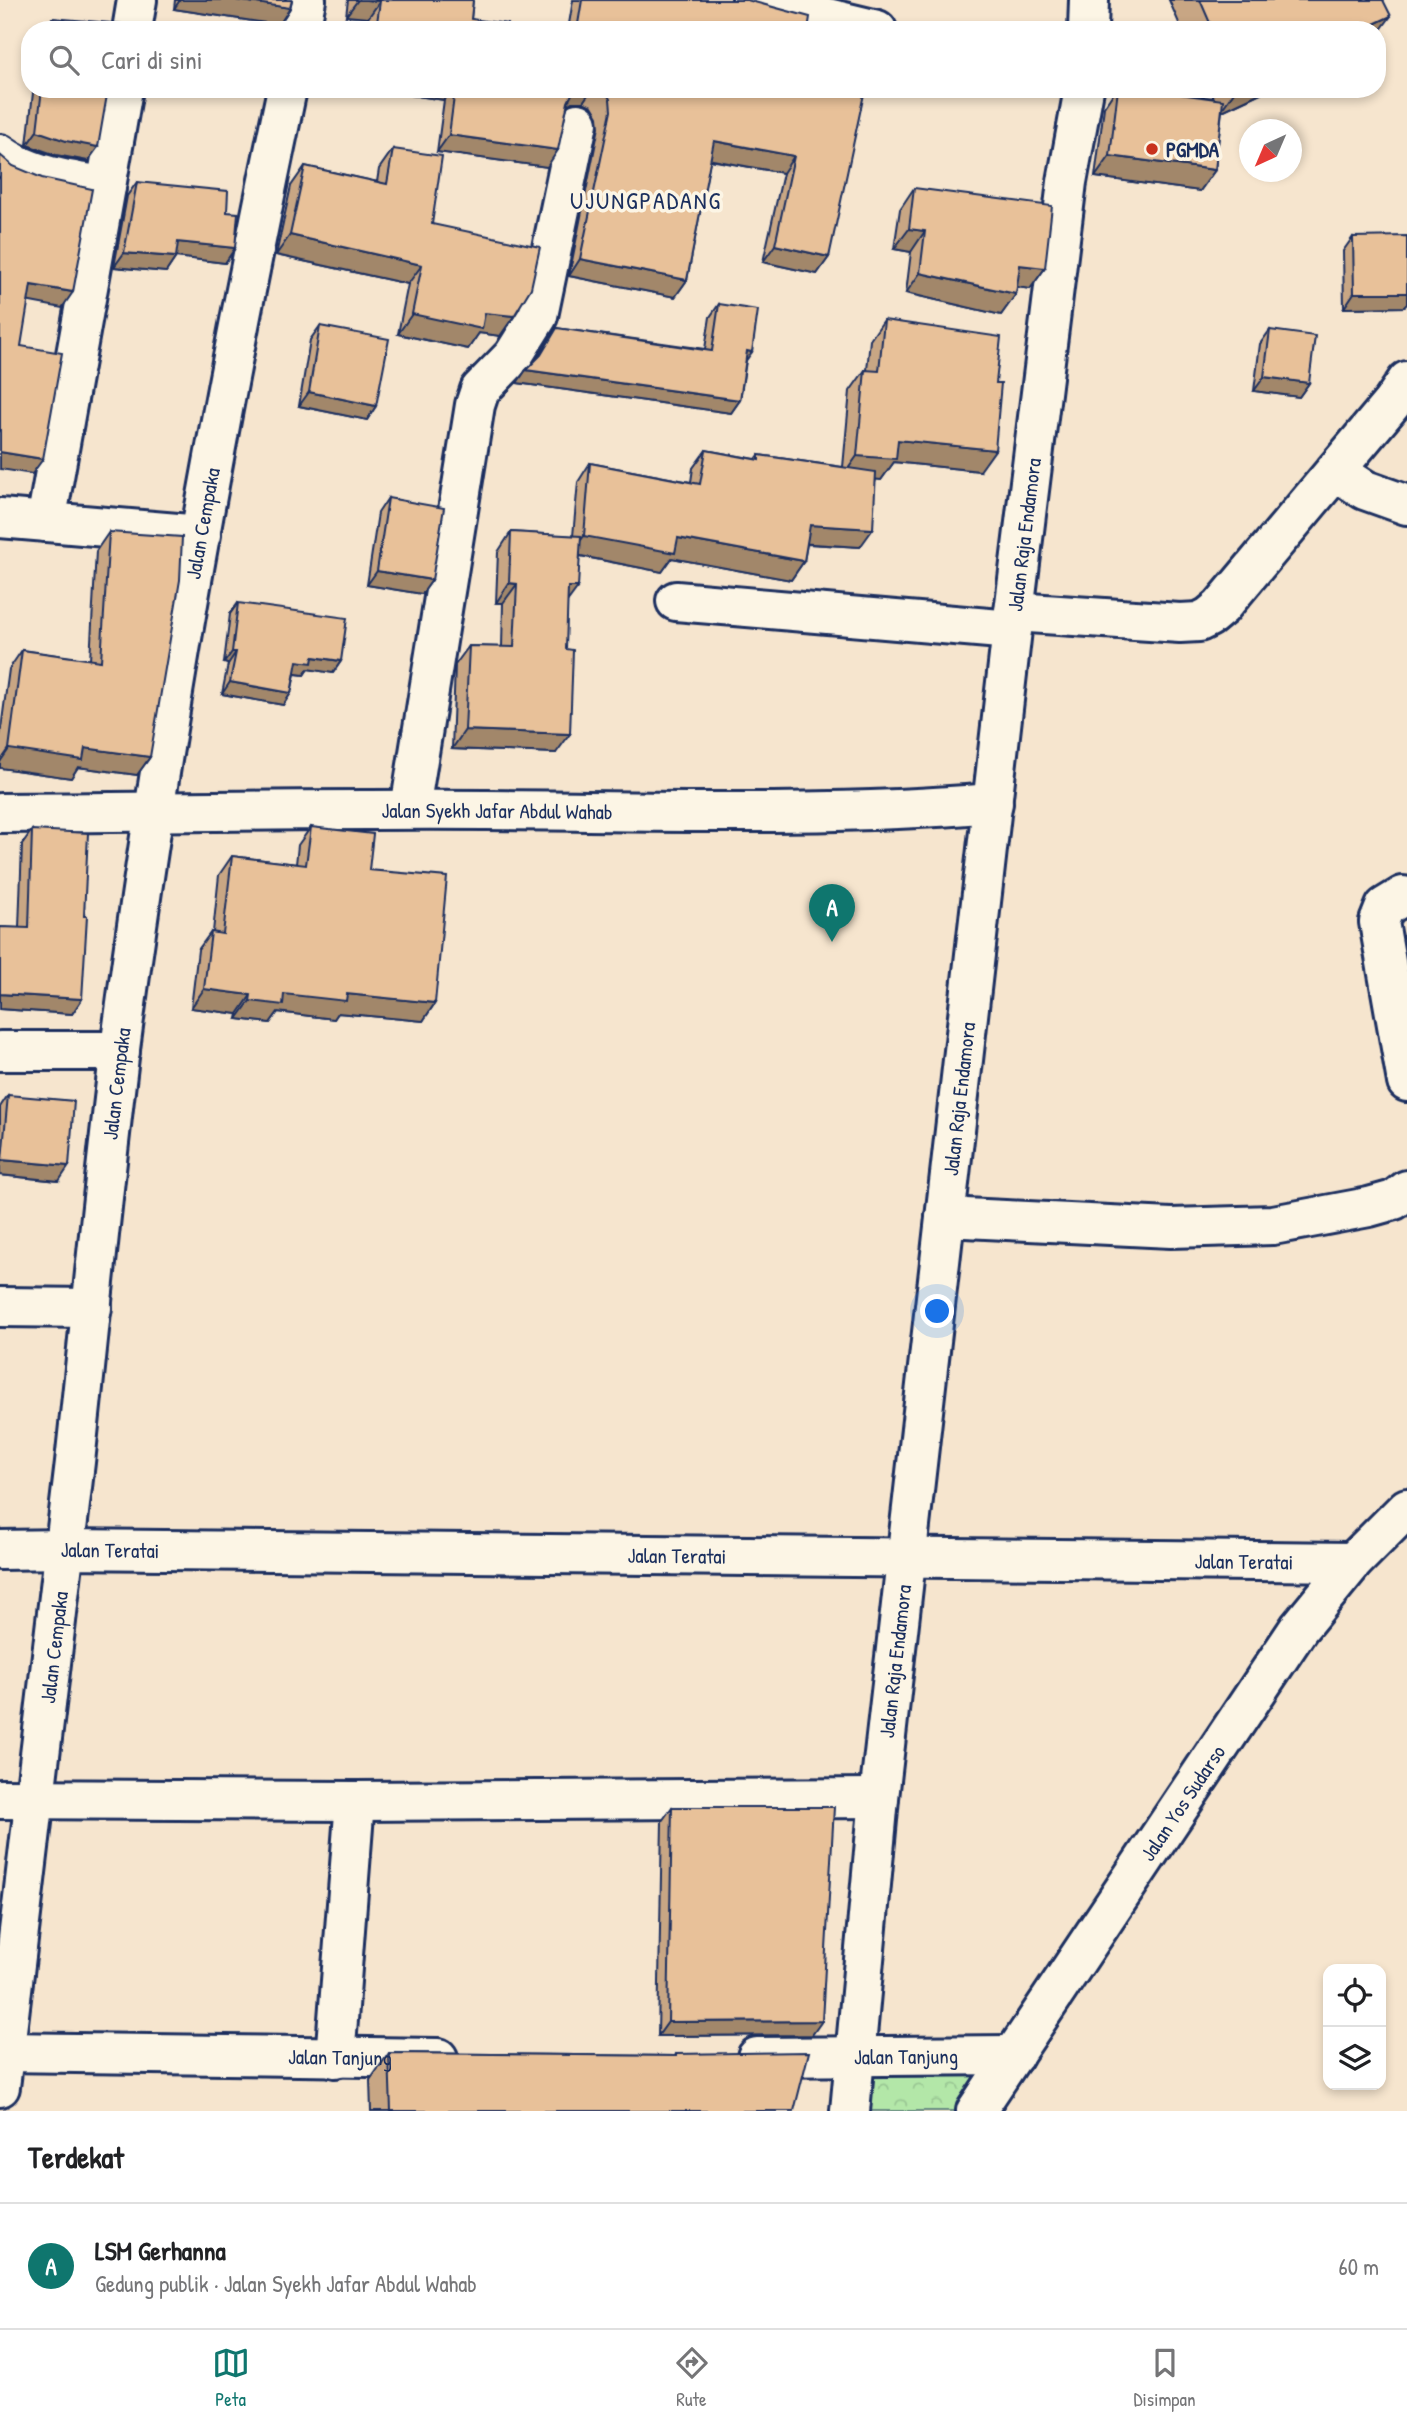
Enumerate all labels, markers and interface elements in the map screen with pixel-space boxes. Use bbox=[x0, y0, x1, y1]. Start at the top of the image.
search box bbox=[21, 21, 1386, 98]
icon: search bbox=[45, 41, 83, 79]
text: Cari di sini bbox=[101, 42, 203, 77]
north arrow bbox=[1239, 119, 1302, 182]
place label: PGMDA bbox=[1166, 135, 1220, 164]
marker: PGMDA bbox=[1144, 141, 1160, 157]
district label: UJUNGPADANG bbox=[570, 184, 722, 216]
street label: Jalan Raja Endamora bbox=[1000, 456, 1047, 613]
street label: Jalan Cempaka bbox=[178, 465, 226, 581]
street label: Jalan Syekh Jafar Abdul Wahab bbox=[381, 795, 613, 826]
pin: A bbox=[809, 884, 855, 942]
street label: Jalan Raja Endamora bbox=[935, 1021, 982, 1177]
street label: Jalan Cempaka bbox=[95, 1026, 137, 1141]
your location bbox=[920, 1294, 954, 1328]
street label: Jalan Teratai bbox=[60, 1534, 160, 1564]
street label: Jalan Teratai bbox=[627, 1540, 727, 1570]
street label: Jalan Teratai bbox=[1194, 1546, 1294, 1576]
street label: Jalan Raja Endamora bbox=[871, 1583, 918, 1740]
street label: Jalan Cempaka bbox=[32, 1590, 74, 1705]
street label: Jalan Yos Sudarso bbox=[1133, 1739, 1232, 1866]
map controls bbox=[1323, 1964, 1386, 2090]
button: locate bbox=[1323, 1964, 1386, 2027]
button: layers bbox=[1323, 2027, 1386, 2090]
street label: Jalan Tanjung bbox=[288, 2041, 392, 2072]
street label: Jalan Tanjung bbox=[854, 2041, 958, 2071]
text: Terdekat bbox=[28, 2137, 124, 2177]
text: LSM Gerhanna bbox=[95, 2233, 226, 2268]
text: A bbox=[45, 2251, 57, 2282]
text: 60 m bbox=[1339, 2251, 1379, 2282]
text: Gedung publik · Jalan Syekh Jafar Abdul Wahab bbox=[95, 2268, 477, 2299]
tab: Peta bbox=[212, 2344, 250, 2412]
tab: Rute bbox=[673, 2344, 711, 2412]
tab: Disimpan bbox=[1134, 2344, 1195, 2412]

